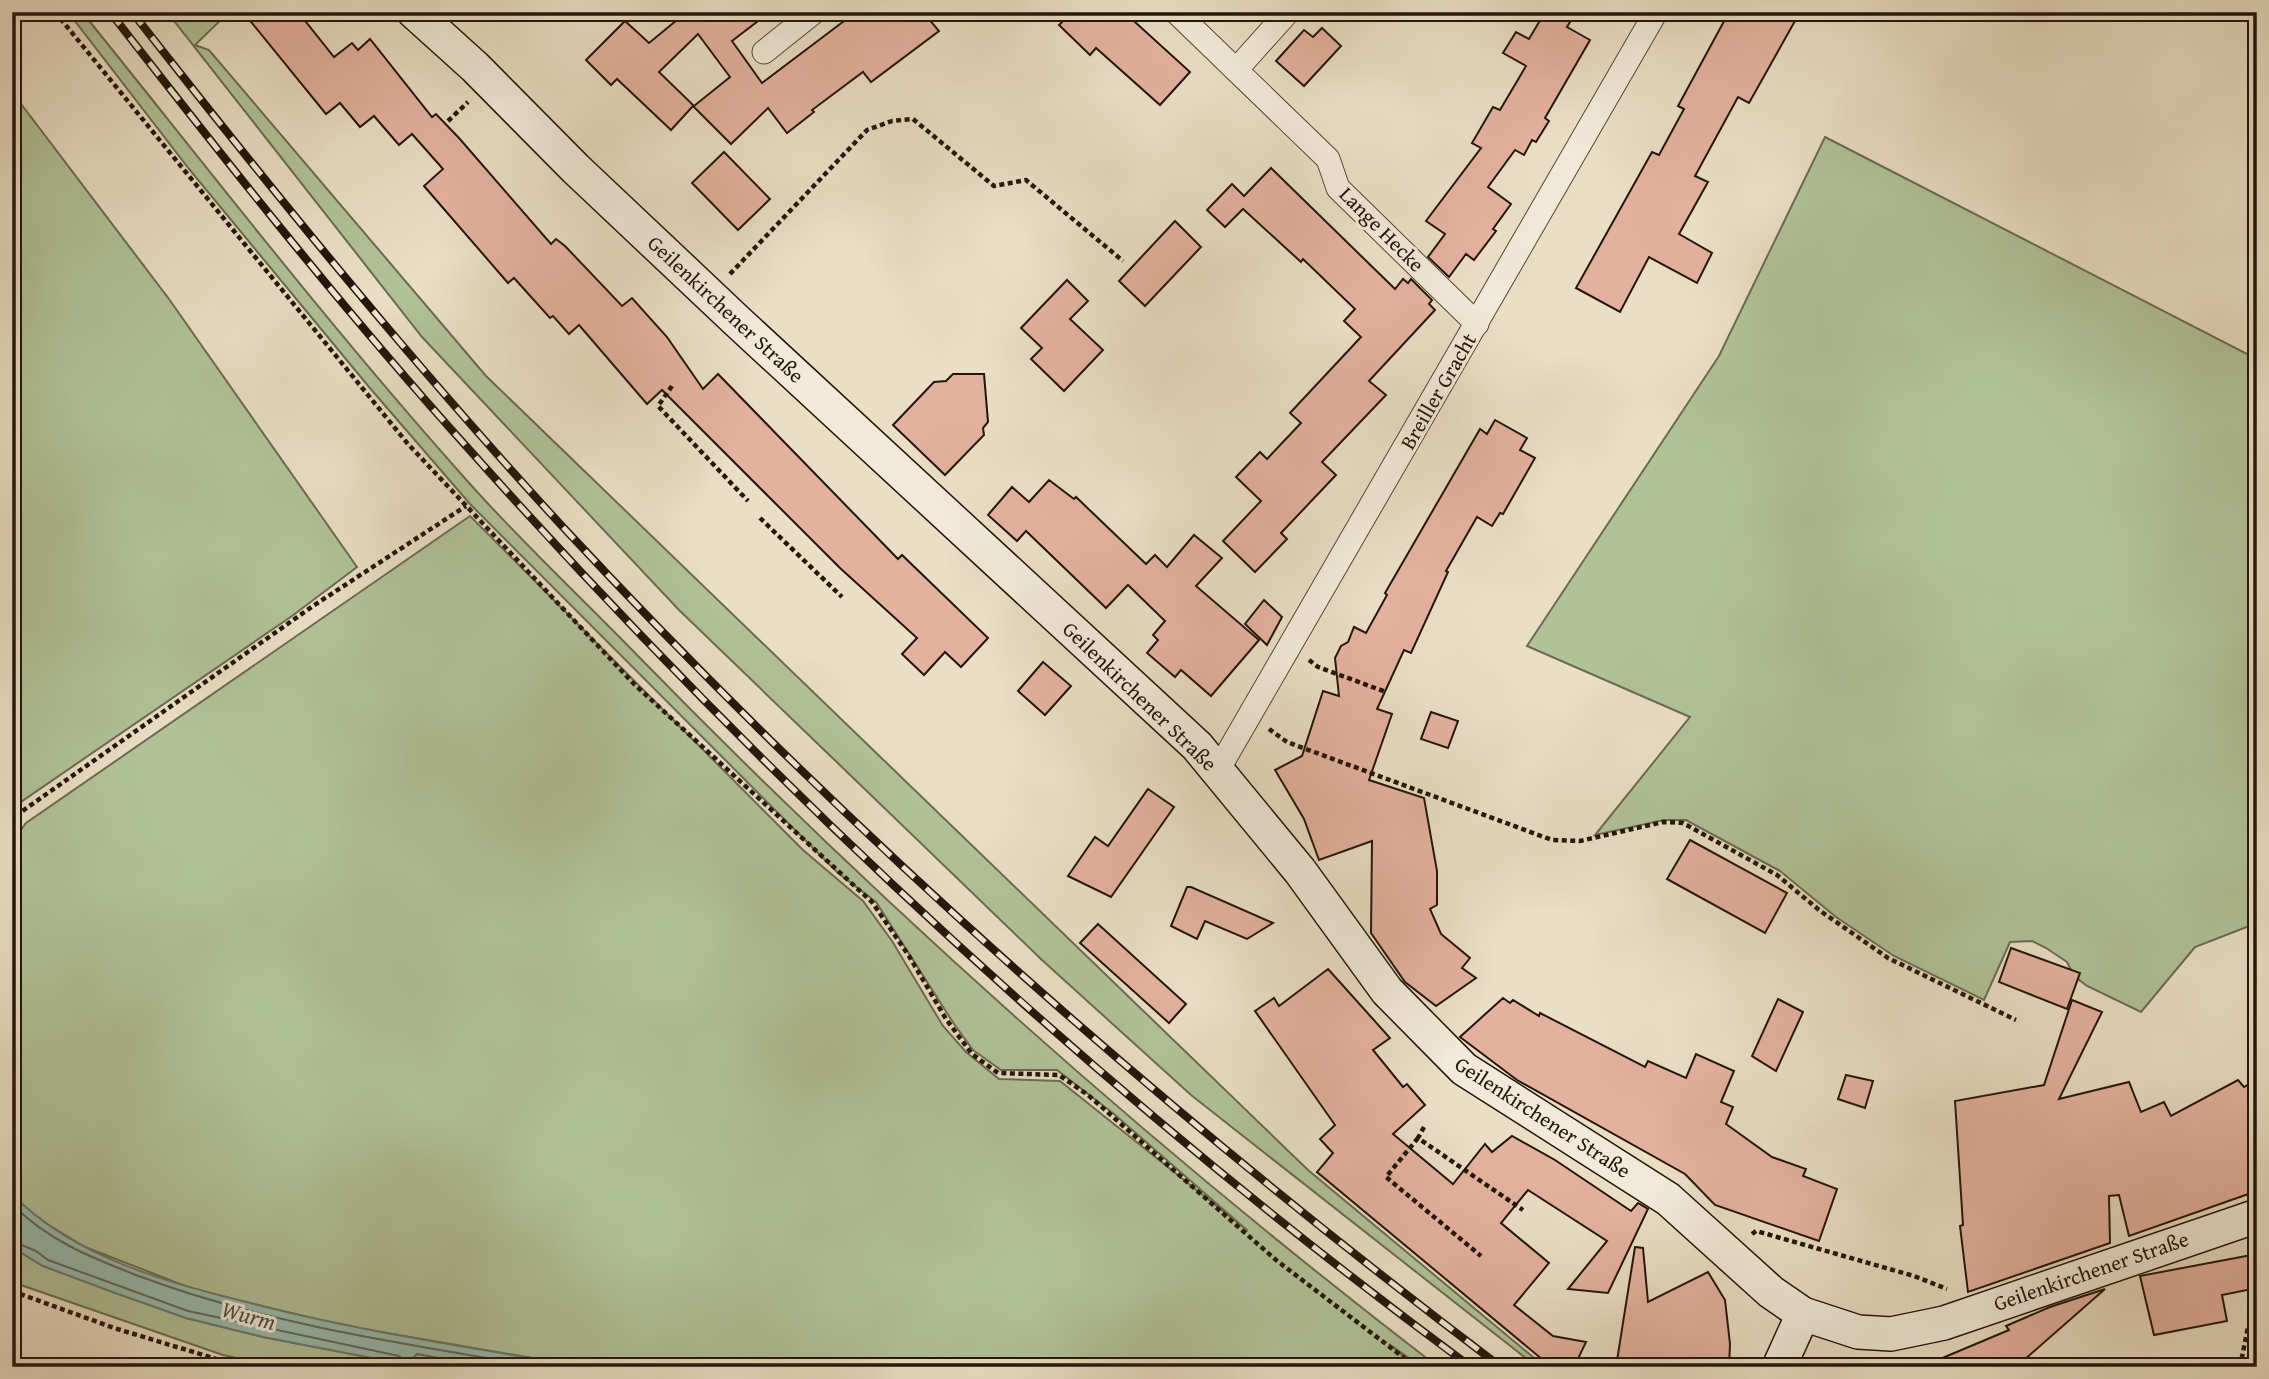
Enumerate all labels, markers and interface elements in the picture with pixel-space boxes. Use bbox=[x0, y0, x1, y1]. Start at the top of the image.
street label: Lange Hecke bbox=[1332, 179, 1432, 279]
street label: Geilenkirchener Straße bbox=[641, 228, 811, 390]
street label: Breiller Gracht bbox=[1392, 327, 1484, 455]
street label: Geilenkirchener Straße bbox=[1056, 614, 1224, 778]
street label: Geilenkirchener Straße bbox=[1449, 1048, 1637, 1186]
street label: Geilenkirchener Straße bbox=[1989, 1223, 2193, 1319]
water label: Wurm bbox=[218, 1292, 280, 1338]

